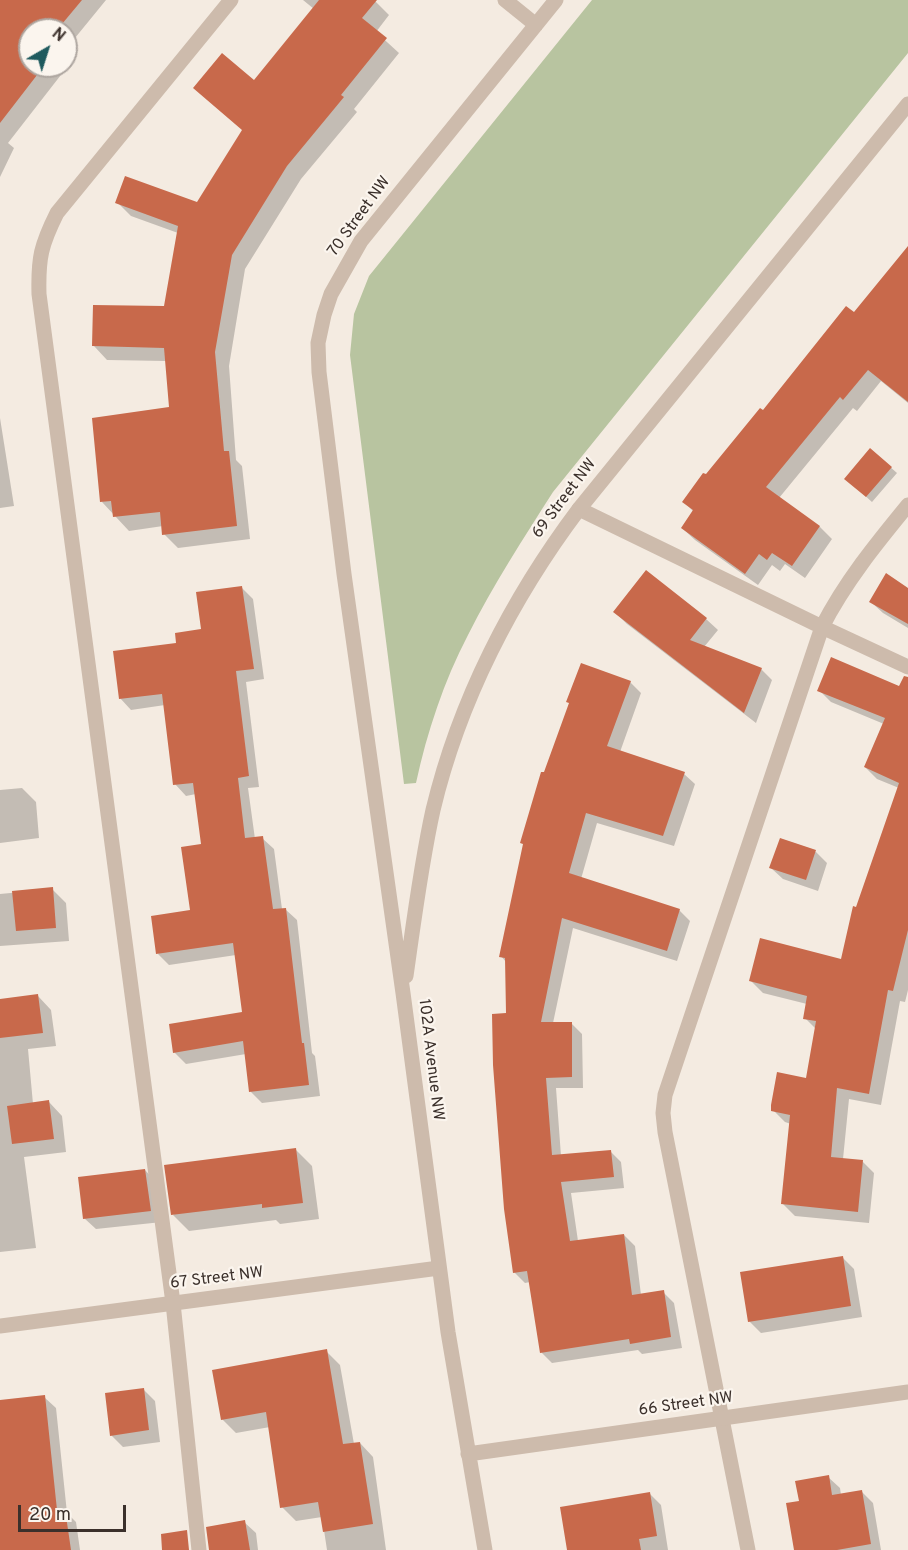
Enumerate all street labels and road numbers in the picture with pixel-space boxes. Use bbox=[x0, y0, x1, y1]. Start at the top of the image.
street label: 70 Street NW bbox=[325, 173, 395, 261]
street label: 69 Street NW bbox=[529, 455, 601, 543]
street label: 102A Avenue NW bbox=[413, 998, 447, 1122]
street label: 67 Street NW bbox=[169, 1264, 265, 1294]
street label: 66 Street NW bbox=[637, 1389, 735, 1421]

